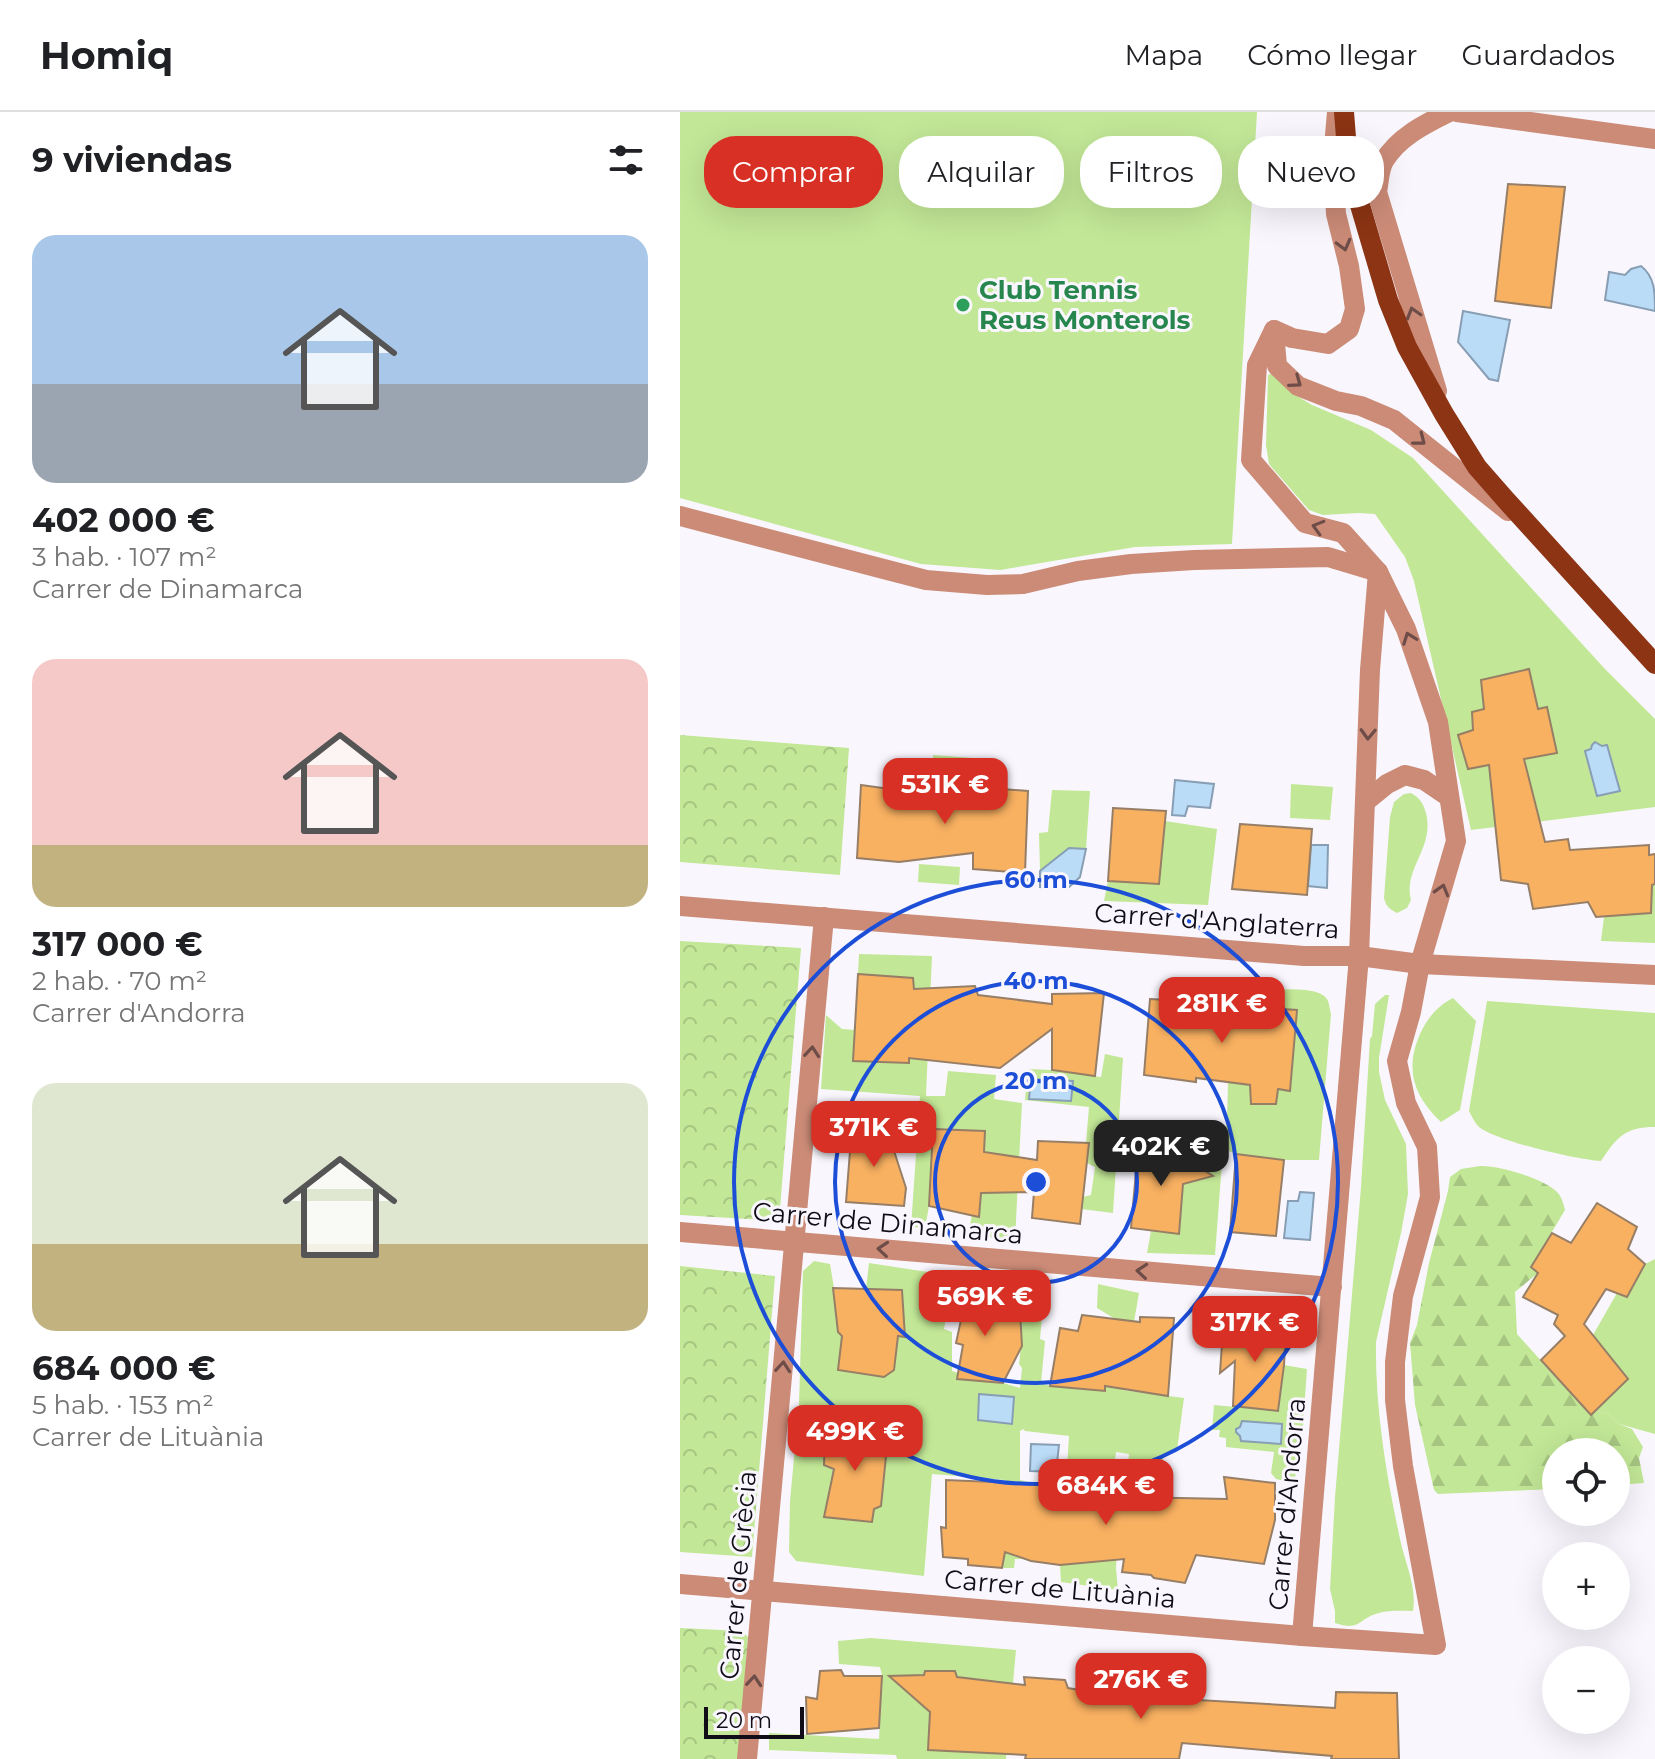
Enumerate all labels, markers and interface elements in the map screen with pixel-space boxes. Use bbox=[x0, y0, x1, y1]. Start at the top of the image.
text: Homiq bbox=[40, 32, 173, 79]
text: Mapa bbox=[1124, 38, 1203, 72]
text: Cómo llegar bbox=[1247, 38, 1417, 72]
text: Guardados bbox=[1461, 38, 1615, 72]
chip: Comprar bbox=[704, 136, 883, 208]
chip: Alquilar bbox=[899, 136, 1064, 208]
chip: Filtros bbox=[1080, 136, 1222, 208]
chip: Nuevo bbox=[1238, 136, 1384, 208]
icon: filters bbox=[604, 138, 648, 182]
text: 9 viviendas bbox=[32, 139, 232, 181]
one-way arrow bbox=[1334, 237, 1351, 251]
place label: Club Tennis Reus Monterols bbox=[979, 274, 1190, 336]
icon: home bbox=[268, 287, 412, 431]
marker: Club Tennis Reus Monterols bbox=[954, 296, 972, 314]
one-way arrow bbox=[1406, 306, 1422, 320]
one-way arrow bbox=[1287, 372, 1302, 387]
one-way arrow bbox=[1411, 431, 1426, 445]
text: 402 000 € bbox=[32, 499, 215, 541]
one-way arrow bbox=[1311, 519, 1325, 536]
text: 3 hab. · 107 m² bbox=[32, 541, 217, 573]
text: Carrer de Dinamarca bbox=[32, 573, 303, 605]
one-way arrow bbox=[1402, 631, 1419, 645]
icon: home bbox=[268, 711, 412, 855]
one-way arrow bbox=[1359, 728, 1376, 741]
pin: 531K € bbox=[880, 758, 1010, 826]
text: 531K € bbox=[901, 768, 989, 800]
text: 60 m bbox=[1004, 865, 1068, 894]
one-way arrow bbox=[1433, 883, 1449, 897]
street label: Carrer d'Anglaterra bbox=[1093, 896, 1341, 946]
text: 317 000 € bbox=[32, 923, 203, 965]
text: 2 hab. · 70 m² bbox=[32, 965, 207, 997]
text: 40 m bbox=[1004, 966, 1068, 995]
pin: 281K € bbox=[1157, 977, 1287, 1045]
text: 281K € bbox=[1177, 987, 1267, 1019]
text: Carrer d'Andorra bbox=[32, 997, 246, 1029]
one-way arrow bbox=[803, 1045, 820, 1058]
text: 20 m bbox=[1005, 1066, 1067, 1095]
pin: 371K € bbox=[809, 1101, 939, 1169]
text: 371K € bbox=[829, 1111, 919, 1143]
pin: 402K € bbox=[1096, 1120, 1226, 1188]
text: 402K € bbox=[1112, 1130, 1210, 1162]
icon: home bbox=[268, 1135, 412, 1279]
centre of rings bbox=[1022, 1168, 1050, 1196]
street label: Carrer de Dinamarca bbox=[751, 1195, 1025, 1251]
one-way arrow bbox=[876, 1240, 889, 1257]
one-way arrow bbox=[1135, 1263, 1148, 1280]
pin: 569K € bbox=[920, 1270, 1050, 1338]
text: 569K € bbox=[937, 1280, 1033, 1312]
pin: 317K € bbox=[1190, 1296, 1320, 1364]
text: 317K € bbox=[1210, 1306, 1300, 1338]
text: 684 000 € bbox=[32, 1347, 216, 1389]
one-way arrow bbox=[775, 1360, 792, 1373]
text: 5 hab. · 153 m² bbox=[32, 1389, 214, 1421]
street label: Carrer d'Andorra bbox=[1262, 1396, 1312, 1612]
pin: 499K € bbox=[790, 1405, 920, 1473]
text: 499K € bbox=[806, 1415, 904, 1447]
text: Carrer de Lituània bbox=[32, 1421, 264, 1453]
map controls bbox=[1542, 1438, 1630, 1734]
button: locate bbox=[1542, 1438, 1630, 1526]
pin: 684K € bbox=[1041, 1459, 1171, 1527]
street label: Carrer de Grècia bbox=[713, 1469, 763, 1681]
text: 684K € bbox=[1056, 1469, 1156, 1501]
button: + bbox=[1542, 1542, 1630, 1630]
street label: Carrer de Lituània bbox=[943, 1563, 1177, 1615]
button: − bbox=[1542, 1646, 1630, 1734]
pin: 276K € bbox=[1076, 1653, 1206, 1721]
text: 276K € bbox=[1093, 1663, 1189, 1695]
one-way arrow bbox=[746, 1674, 763, 1687]
scale bar bbox=[704, 1703, 804, 1739]
text: 20 m bbox=[716, 1707, 772, 1734]

